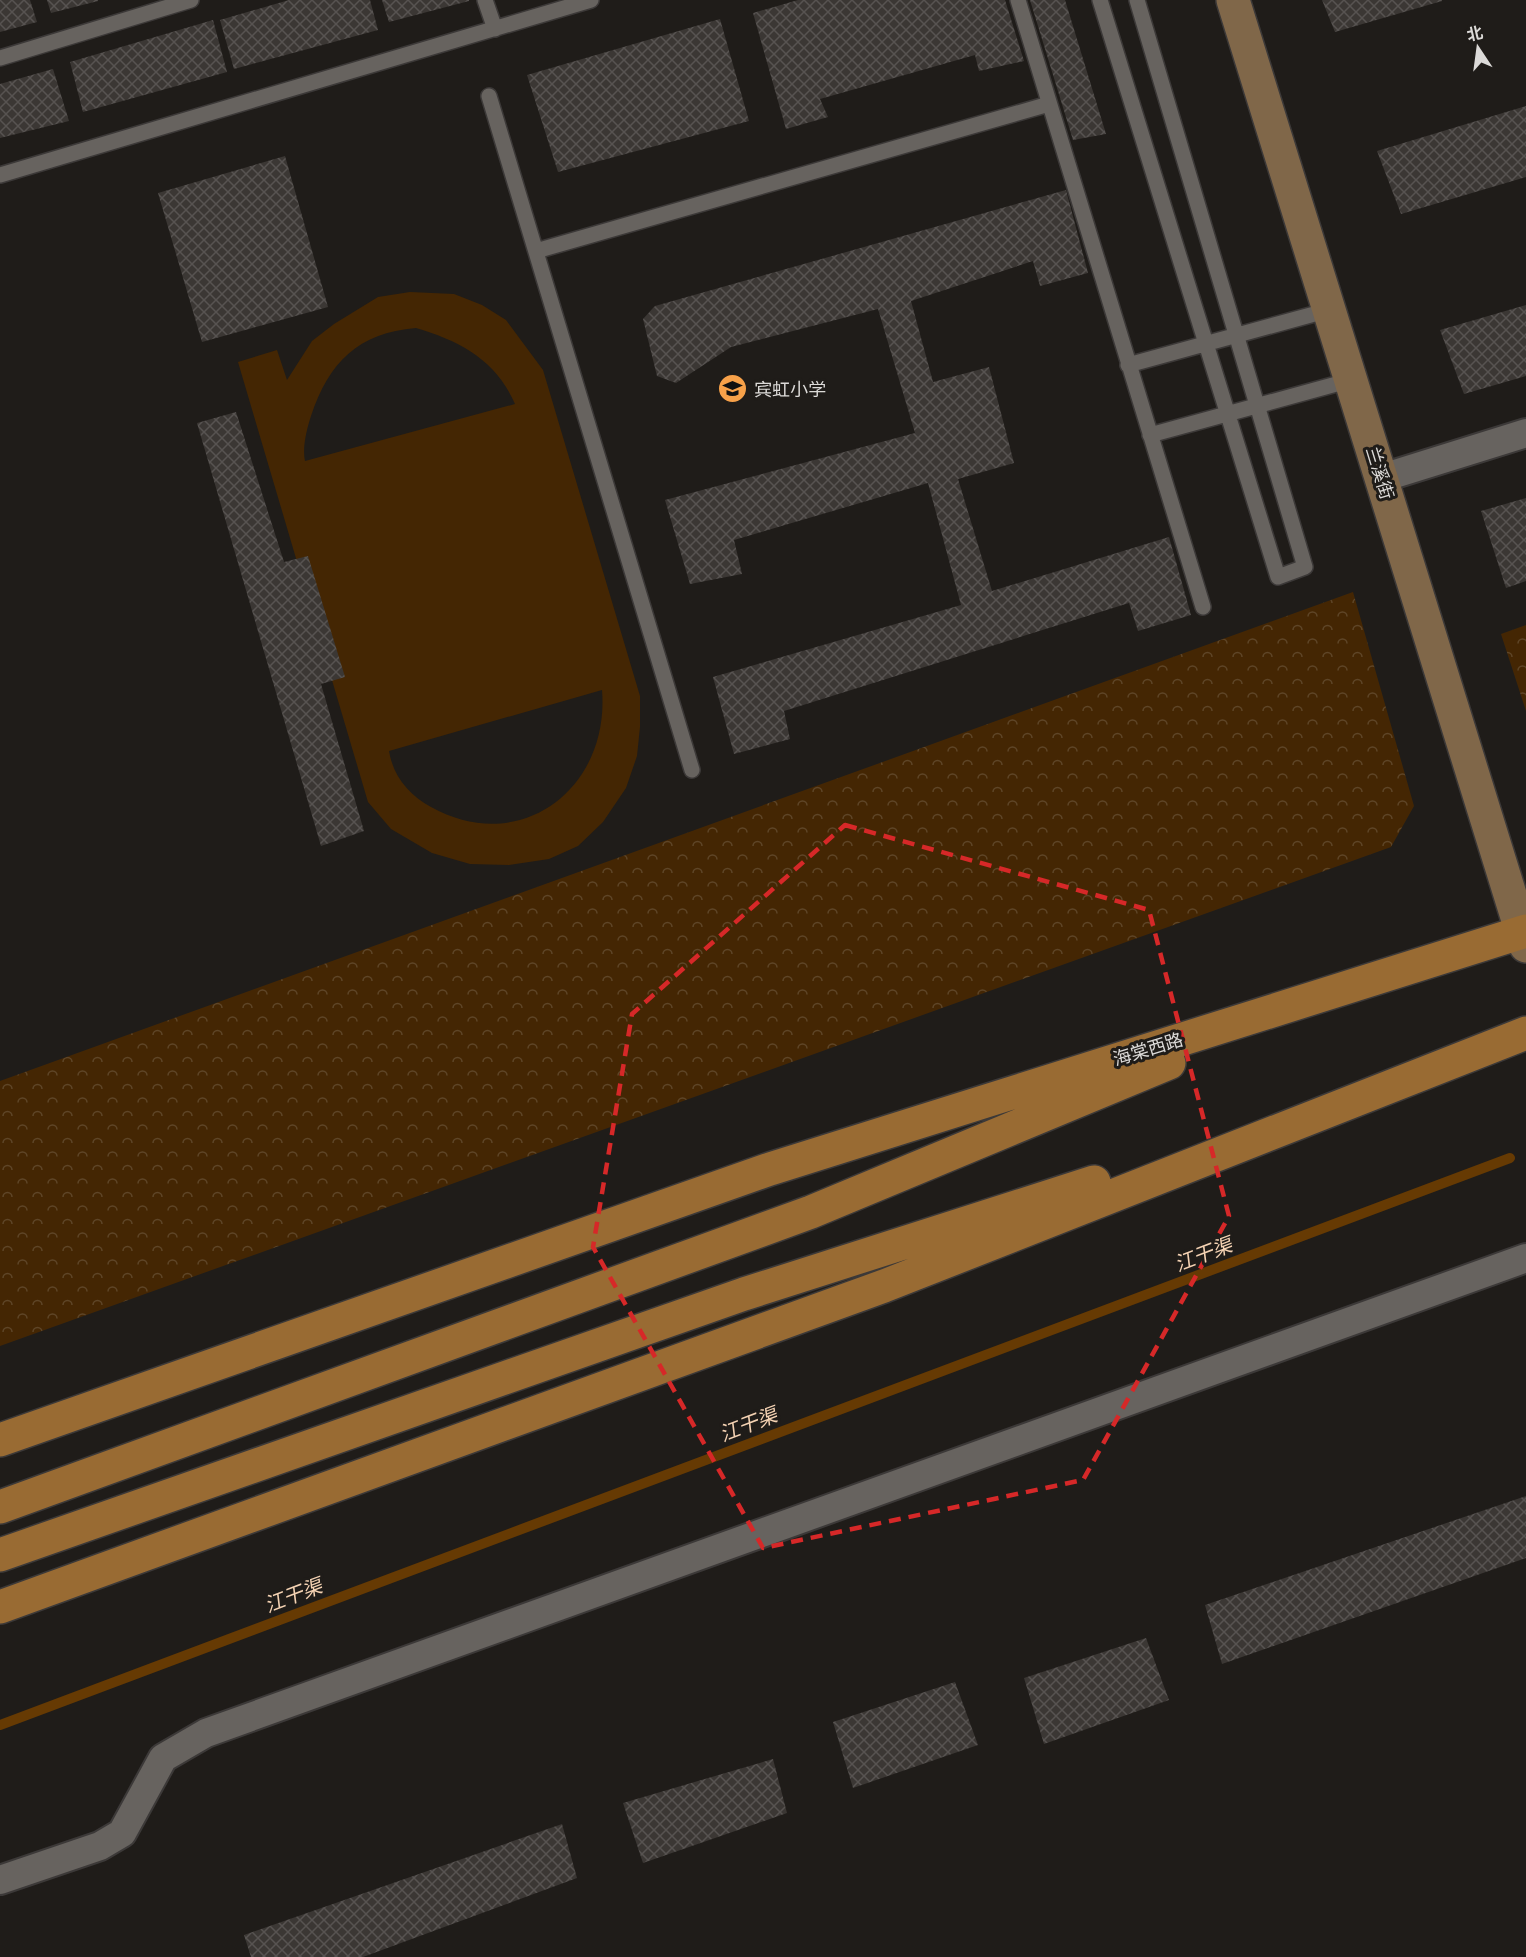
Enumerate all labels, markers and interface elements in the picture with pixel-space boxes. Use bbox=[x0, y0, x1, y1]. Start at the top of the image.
north arrow bbox=[1448, 18, 1508, 78]
text: 北 bbox=[1464, 20, 1485, 47]
school or university icon: 宾虹小学 bbox=[717, 373, 749, 405]
place label: 宾虹小学 bbox=[754, 376, 826, 403]
street label: 兰溪街 bbox=[1359, 443, 1401, 503]
street label: 海棠西路 bbox=[1110, 1026, 1186, 1072]
water label: 江干渠 bbox=[1169, 1228, 1239, 1279]
water label: 江干渠 bbox=[714, 1398, 784, 1449]
water label: 江干渠 bbox=[259, 1569, 329, 1620]

